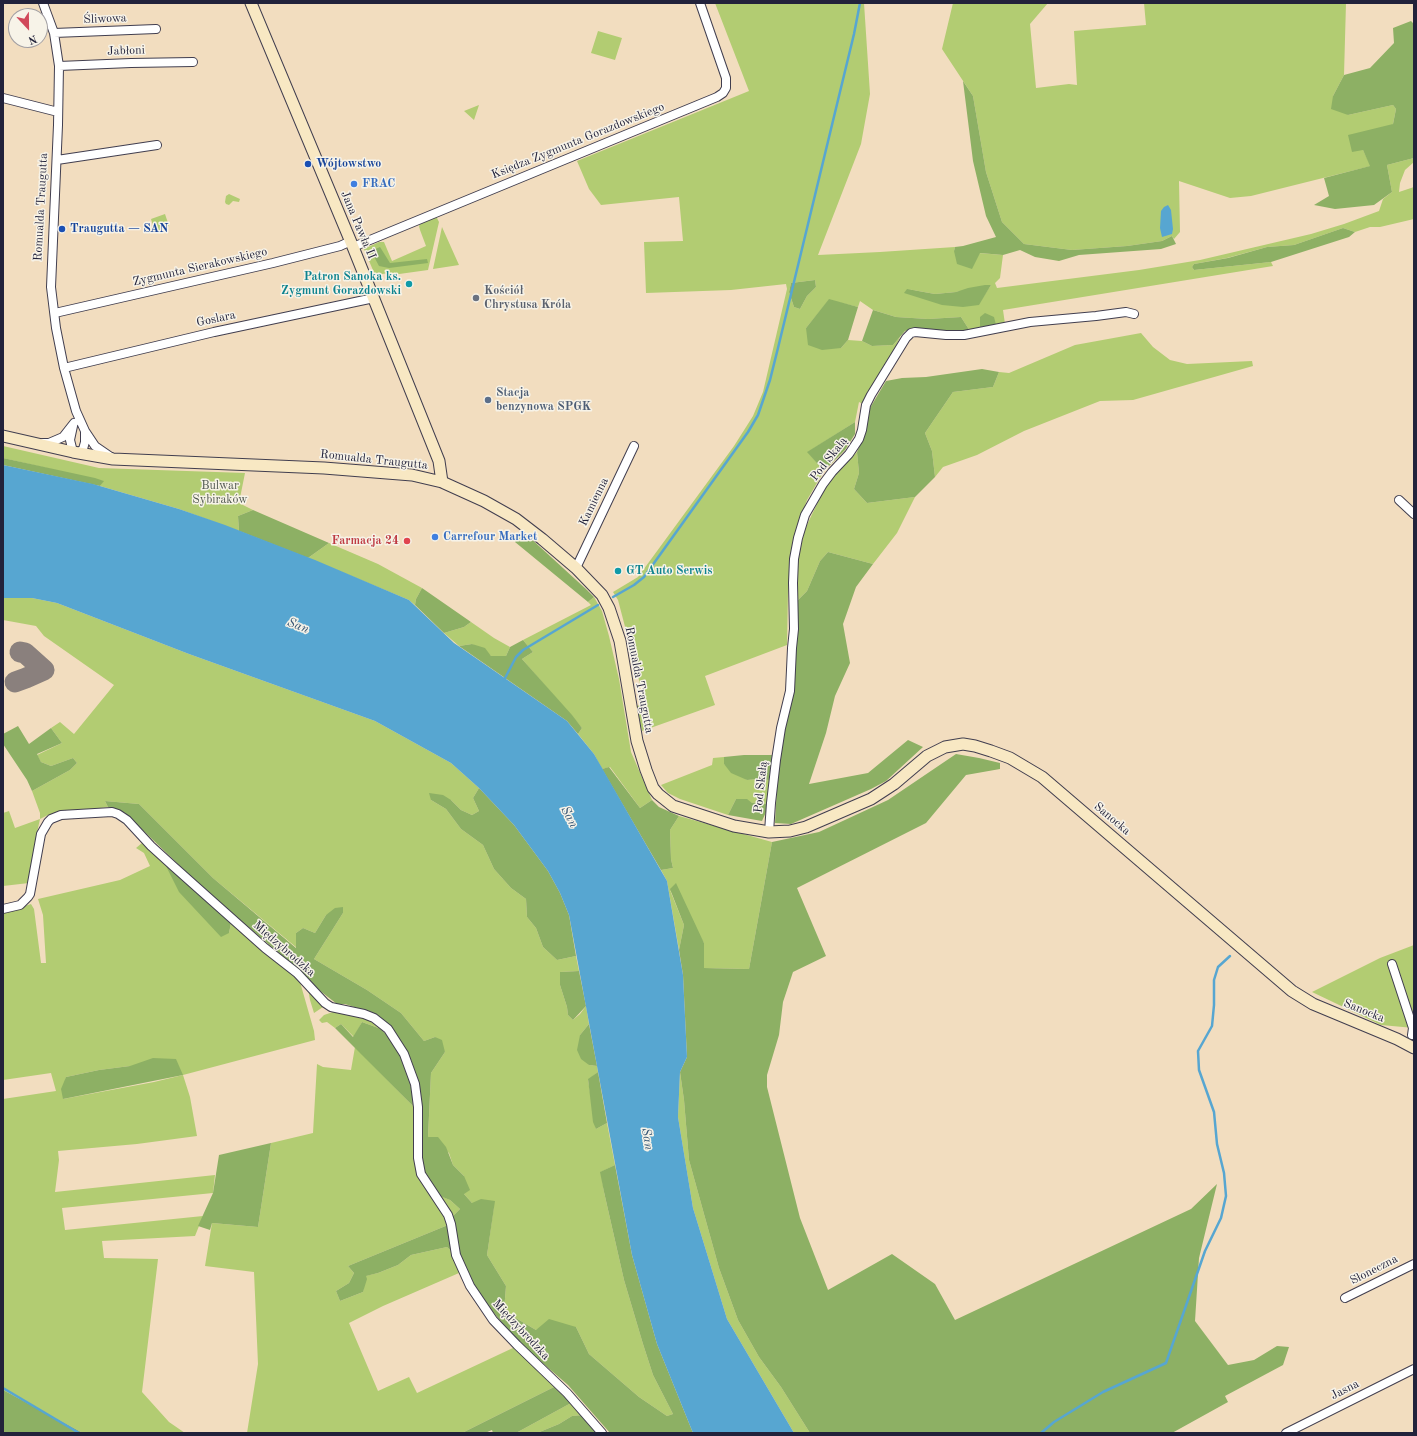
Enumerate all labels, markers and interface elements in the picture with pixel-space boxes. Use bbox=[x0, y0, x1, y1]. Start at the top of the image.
north arrow bbox=[8, 8, 48, 48]
street label: Śliwowa bbox=[83, 11, 127, 27]
text: N bbox=[26, 32, 38, 45]
street label: Jabłoni bbox=[107, 43, 145, 59]
street label: Księdza Zygmunta Gorazdowskiego bbox=[489, 100, 667, 182]
street label: Romualda Traugutta bbox=[31, 153, 51, 261]
place label: Wójtowstwo bbox=[316, 157, 381, 171]
marker: Wójtowstwo bbox=[303, 159, 313, 169]
place label: FRAC bbox=[362, 177, 395, 191]
marker: FRAC bbox=[349, 179, 359, 189]
street label: Jana Pawła II bbox=[337, 189, 379, 261]
place label: Traugutta — SAN bbox=[70, 222, 168, 236]
marker: Traugutta — SAN bbox=[57, 224, 67, 234]
street label: Zygmunta Sierakowskiego bbox=[131, 245, 269, 289]
place label: Patron Sanoka ks. Zygmunt Gorazdowski bbox=[281, 270, 401, 298]
marker: Patron Sanoka ks. Zygmunt Gorazdowski bbox=[404, 279, 414, 289]
place label: Kościół Chrystusa Króla bbox=[484, 284, 571, 312]
marker: Kościół Chrystusa Króla bbox=[471, 293, 481, 303]
street label: Goslara bbox=[195, 308, 237, 330]
place label: Stacja benzynowa SPGK bbox=[496, 386, 591, 414]
marker: Stacja benzynowa SPGK bbox=[483, 395, 493, 405]
street label: Pod Skałą bbox=[807, 434, 851, 484]
street label: Romualda Traugutta bbox=[319, 447, 429, 473]
street label: Kamienna bbox=[576, 475, 612, 529]
park label: Bulwar Sybiraków bbox=[192, 479, 248, 507]
place label: Carrefour Market bbox=[443, 530, 537, 544]
marker: Carrefour Market bbox=[430, 532, 440, 542]
place label: Farmacja 24 bbox=[332, 534, 399, 548]
marker: Farmacja 24 bbox=[402, 536, 412, 546]
place label: GT Auto Serwis bbox=[626, 564, 712, 578]
marker: GT Auto Serwis bbox=[613, 566, 623, 576]
water label: San bbox=[285, 615, 311, 637]
street label: Romualda Traugutta bbox=[622, 626, 656, 734]
street label: Pod Skałą bbox=[751, 760, 771, 814]
street label: Sanocka bbox=[1091, 800, 1133, 838]
water label: San bbox=[557, 803, 581, 831]
street label: Międzybrodzka bbox=[250, 918, 318, 980]
street label: Sanocka bbox=[1341, 996, 1387, 1026]
water label: San bbox=[638, 1127, 656, 1151]
street label: Słoneczna bbox=[1348, 1252, 1400, 1288]
street label: Międzybrodzka bbox=[489, 1297, 553, 1363]
street label: Jasna bbox=[1328, 1377, 1362, 1403]

